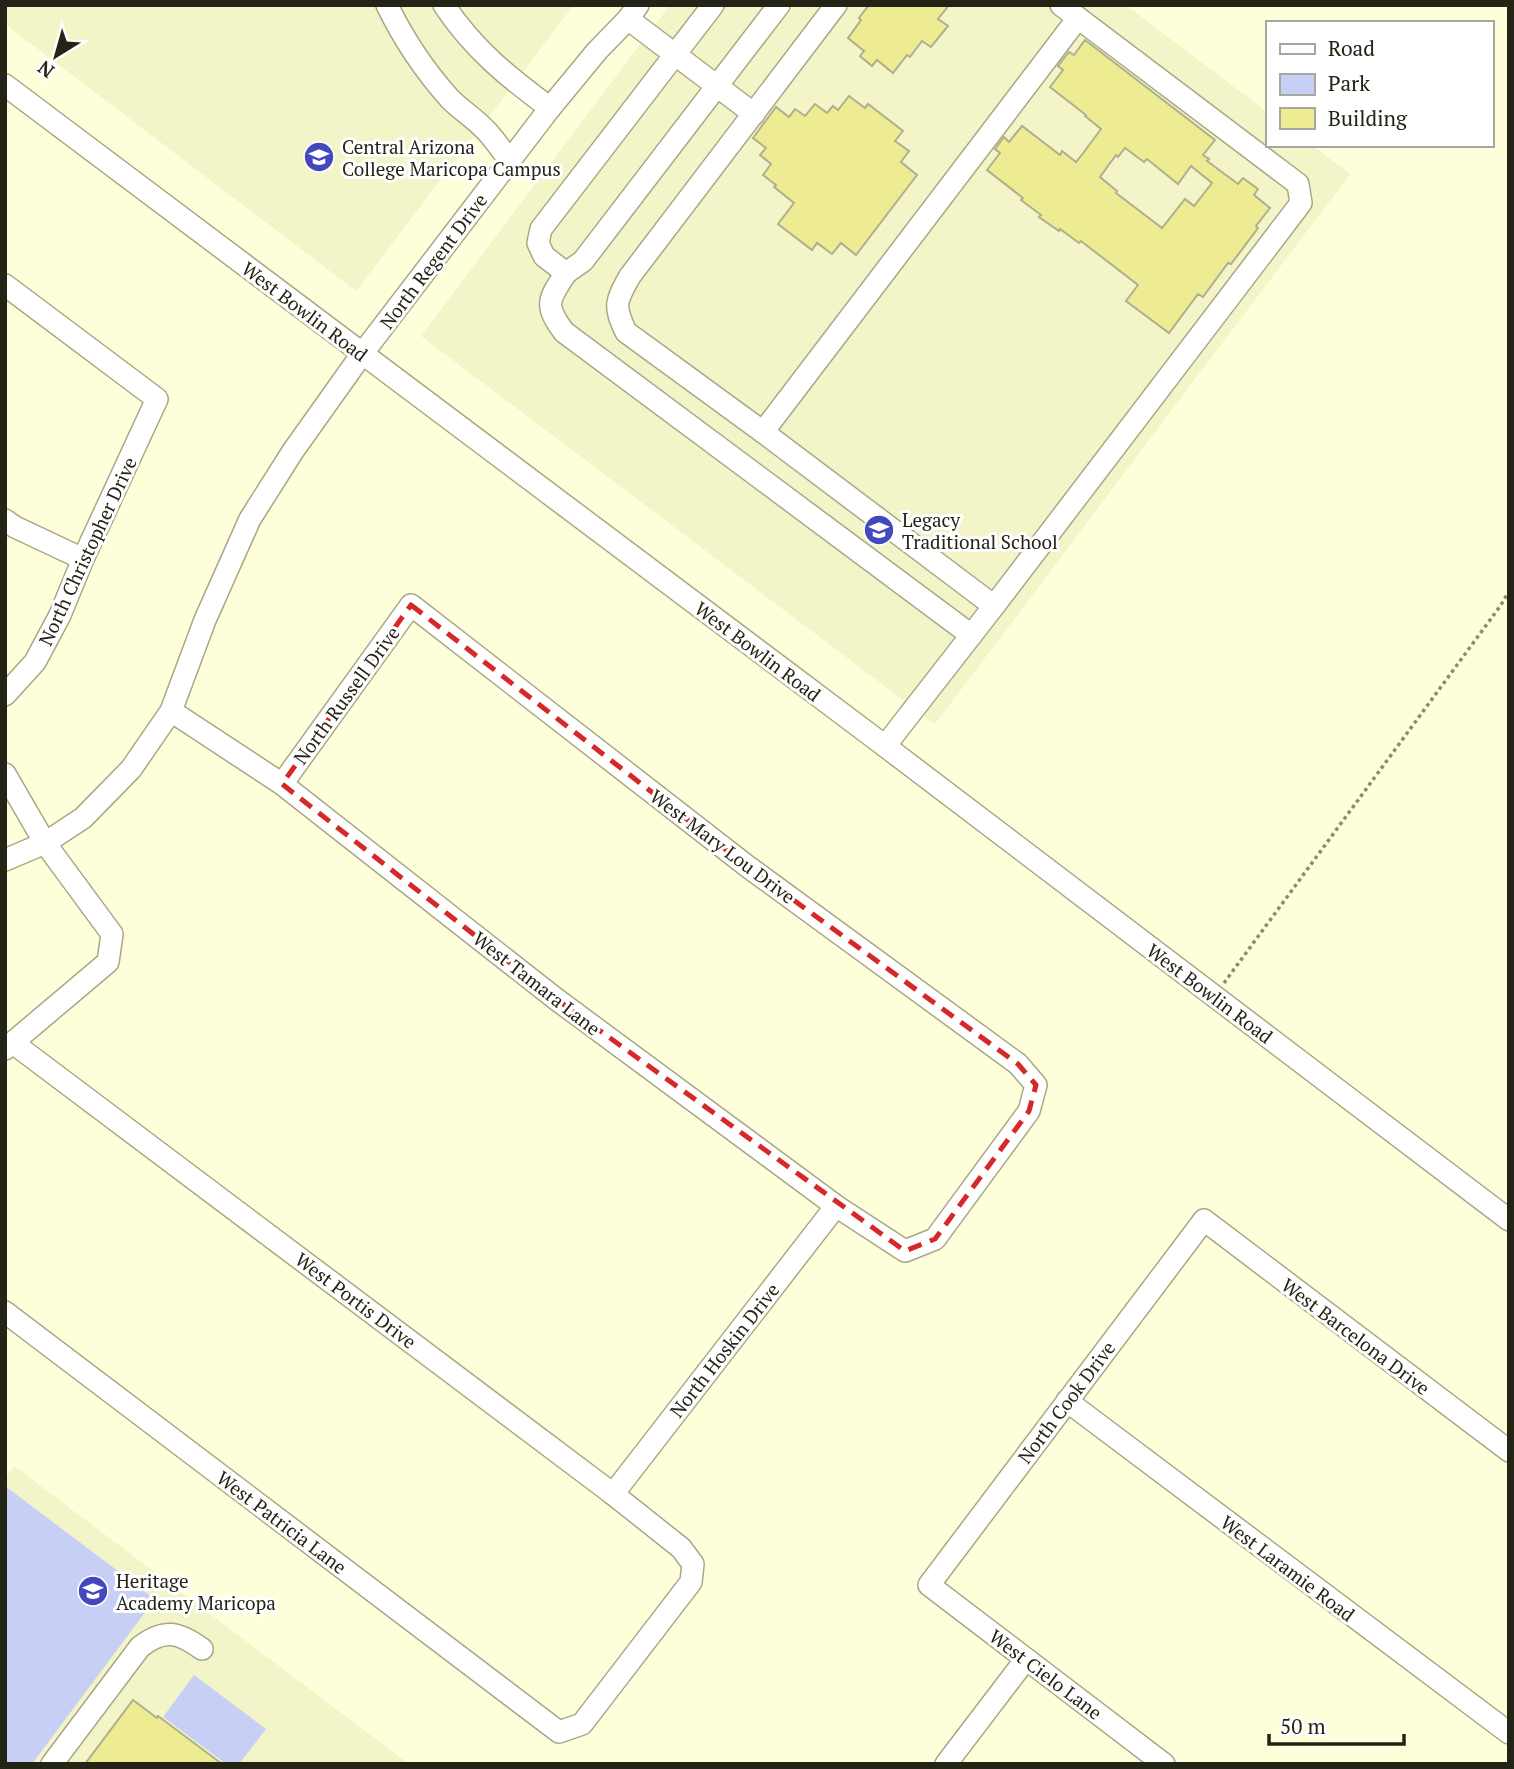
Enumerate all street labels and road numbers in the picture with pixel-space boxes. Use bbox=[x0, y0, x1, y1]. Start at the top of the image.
street label: North Regent Drive bbox=[374, 188, 492, 334]
street label: West Bowlin Road bbox=[237, 255, 373, 367]
street label: North Christopher Drive bbox=[32, 453, 142, 649]
street label: West Bowlin Road bbox=[690, 595, 826, 707]
street label: North Russell Drive bbox=[287, 621, 405, 769]
street label: West Mary Lou Drive bbox=[645, 783, 801, 909]
street label: West Tamara Lane bbox=[468, 925, 606, 1041]
street label: West Bowlin Road bbox=[1142, 937, 1278, 1049]
street label: West Portis Drive bbox=[290, 1246, 422, 1354]
street label: West Barcelona Drive bbox=[1277, 1272, 1435, 1400]
street label: North Hoskin Drive bbox=[664, 1278, 784, 1422]
street label: North Cook Drive bbox=[1012, 1336, 1120, 1468]
street label: West Patricia Lane bbox=[212, 1465, 352, 1579]
street label: West Laramie Road bbox=[1216, 1509, 1360, 1627]
street label: West Cielo Lane bbox=[984, 1623, 1108, 1725]

